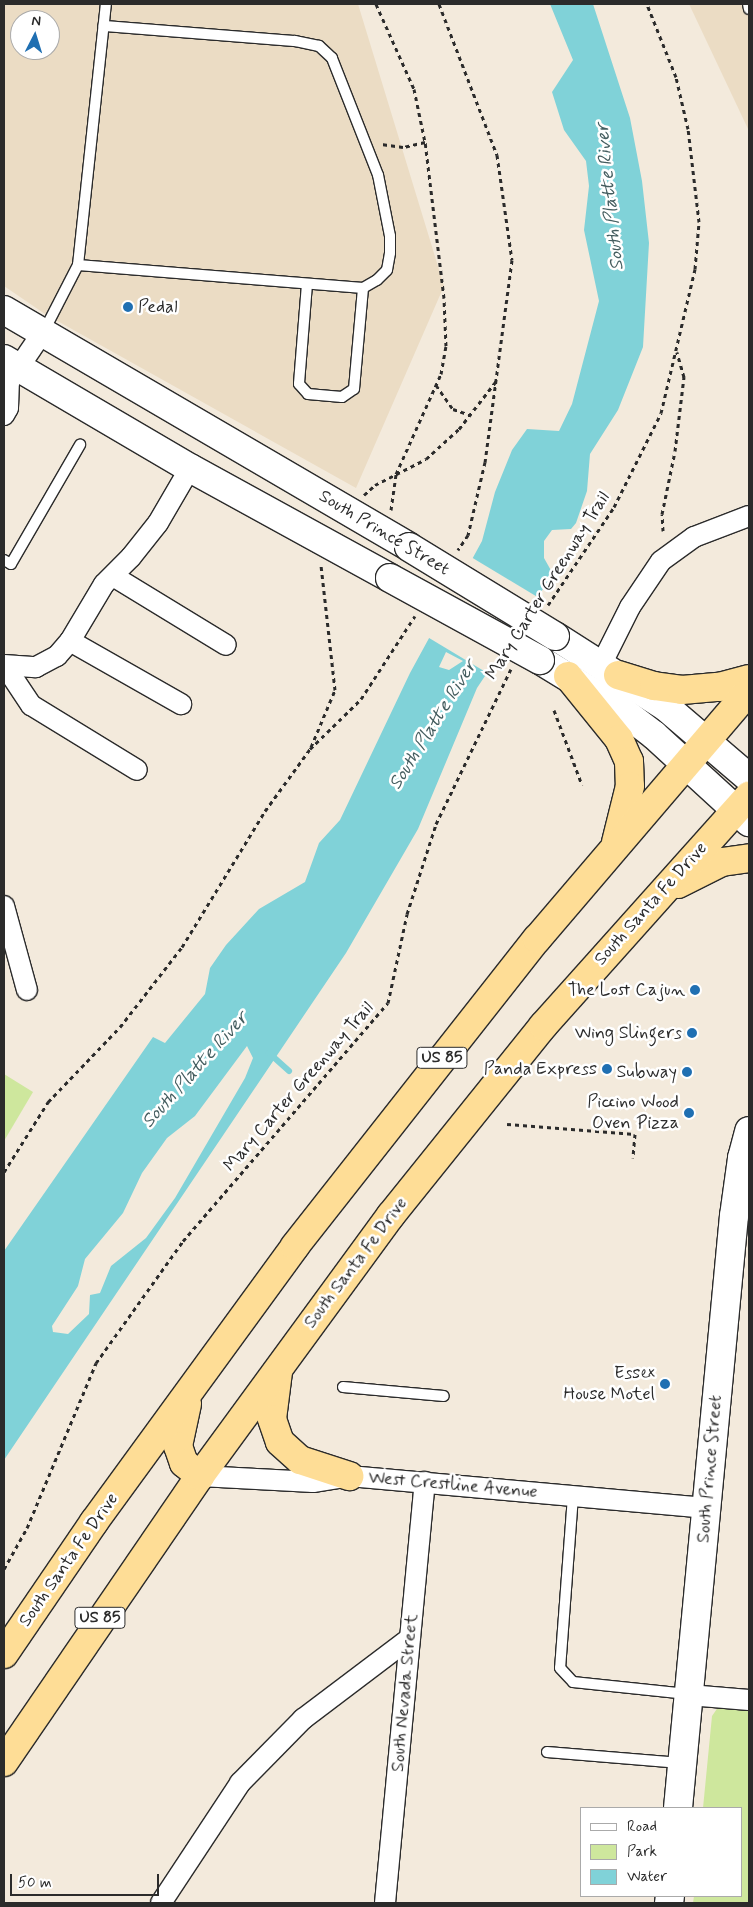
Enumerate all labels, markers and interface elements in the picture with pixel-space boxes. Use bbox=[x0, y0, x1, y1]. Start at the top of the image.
north arrow bbox=[10, 10, 60, 60]
text: N bbox=[31, 12, 42, 30]
water label: South Platte River bbox=[591, 122, 629, 272]
place label: Pedal bbox=[138, 296, 177, 318]
marker: Pedal bbox=[122, 301, 134, 313]
street label: South Prince Street bbox=[313, 485, 455, 581]
street label: Mary Carter Greenway Trail bbox=[480, 486, 616, 686]
water label: South Platte River bbox=[384, 656, 482, 794]
street label: South Santa Fe Drive bbox=[590, 838, 712, 970]
place label: The Lost Cajun bbox=[567, 979, 685, 1001]
marker: The Lost Cajun bbox=[689, 984, 701, 996]
street label: Mary Carter Greenway Trail bbox=[218, 996, 380, 1178]
water label: South Platte River bbox=[137, 1008, 253, 1132]
place label: Wing Slingers bbox=[575, 1022, 682, 1044]
marker: Wing Slingers bbox=[686, 1027, 698, 1039]
road number: US 85 bbox=[416, 1044, 468, 1072]
place label: Panda Express bbox=[483, 1058, 597, 1080]
place label: Subway bbox=[616, 1061, 677, 1083]
marker: Panda Express bbox=[601, 1063, 613, 1075]
marker: Subway bbox=[681, 1066, 693, 1078]
place label: Piccino Wood Oven Pizza bbox=[586, 1092, 679, 1134]
marker: Piccino Wood Oven Pizza bbox=[683, 1107, 695, 1119]
street label: South Santa Fe Drive bbox=[300, 1194, 412, 1332]
place label: Essex House Motel bbox=[567, 1363, 655, 1406]
marker: Essex House Motel bbox=[659, 1378, 671, 1390]
street label: South Prince Street bbox=[693, 1393, 727, 1545]
street label: West Crestline Avenue bbox=[366, 1467, 540, 1503]
street label: South Santa Fe Drive bbox=[15, 1489, 123, 1631]
road number: US 85 bbox=[74, 1605, 126, 1632]
street label: South Nevada Street bbox=[387, 1613, 423, 1773]
legend bbox=[580, 1807, 743, 1897]
text: Road bbox=[627, 1817, 657, 1837]
text: Park bbox=[627, 1842, 657, 1862]
scale bar bbox=[12, 1864, 161, 1896]
text: Water bbox=[627, 1867, 667, 1887]
text: 50 m bbox=[18, 1873, 52, 1893]

